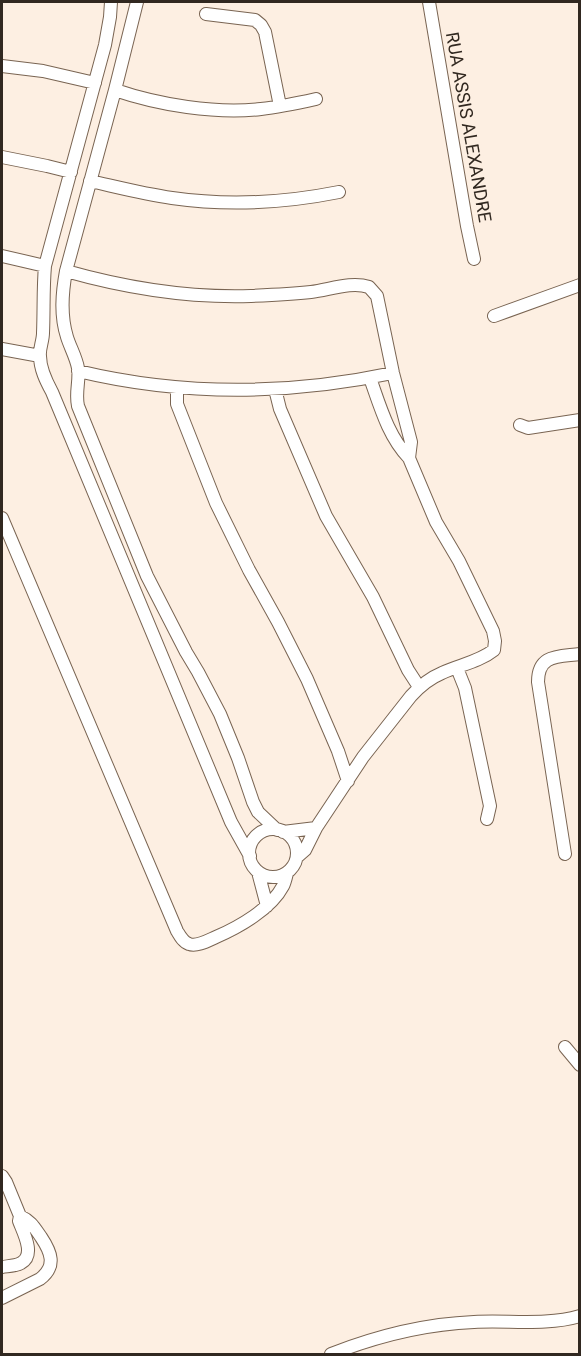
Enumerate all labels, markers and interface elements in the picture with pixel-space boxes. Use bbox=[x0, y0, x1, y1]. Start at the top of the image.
street label: RUA ASSIS ALEXANDRE bbox=[442, 30, 496, 224]

